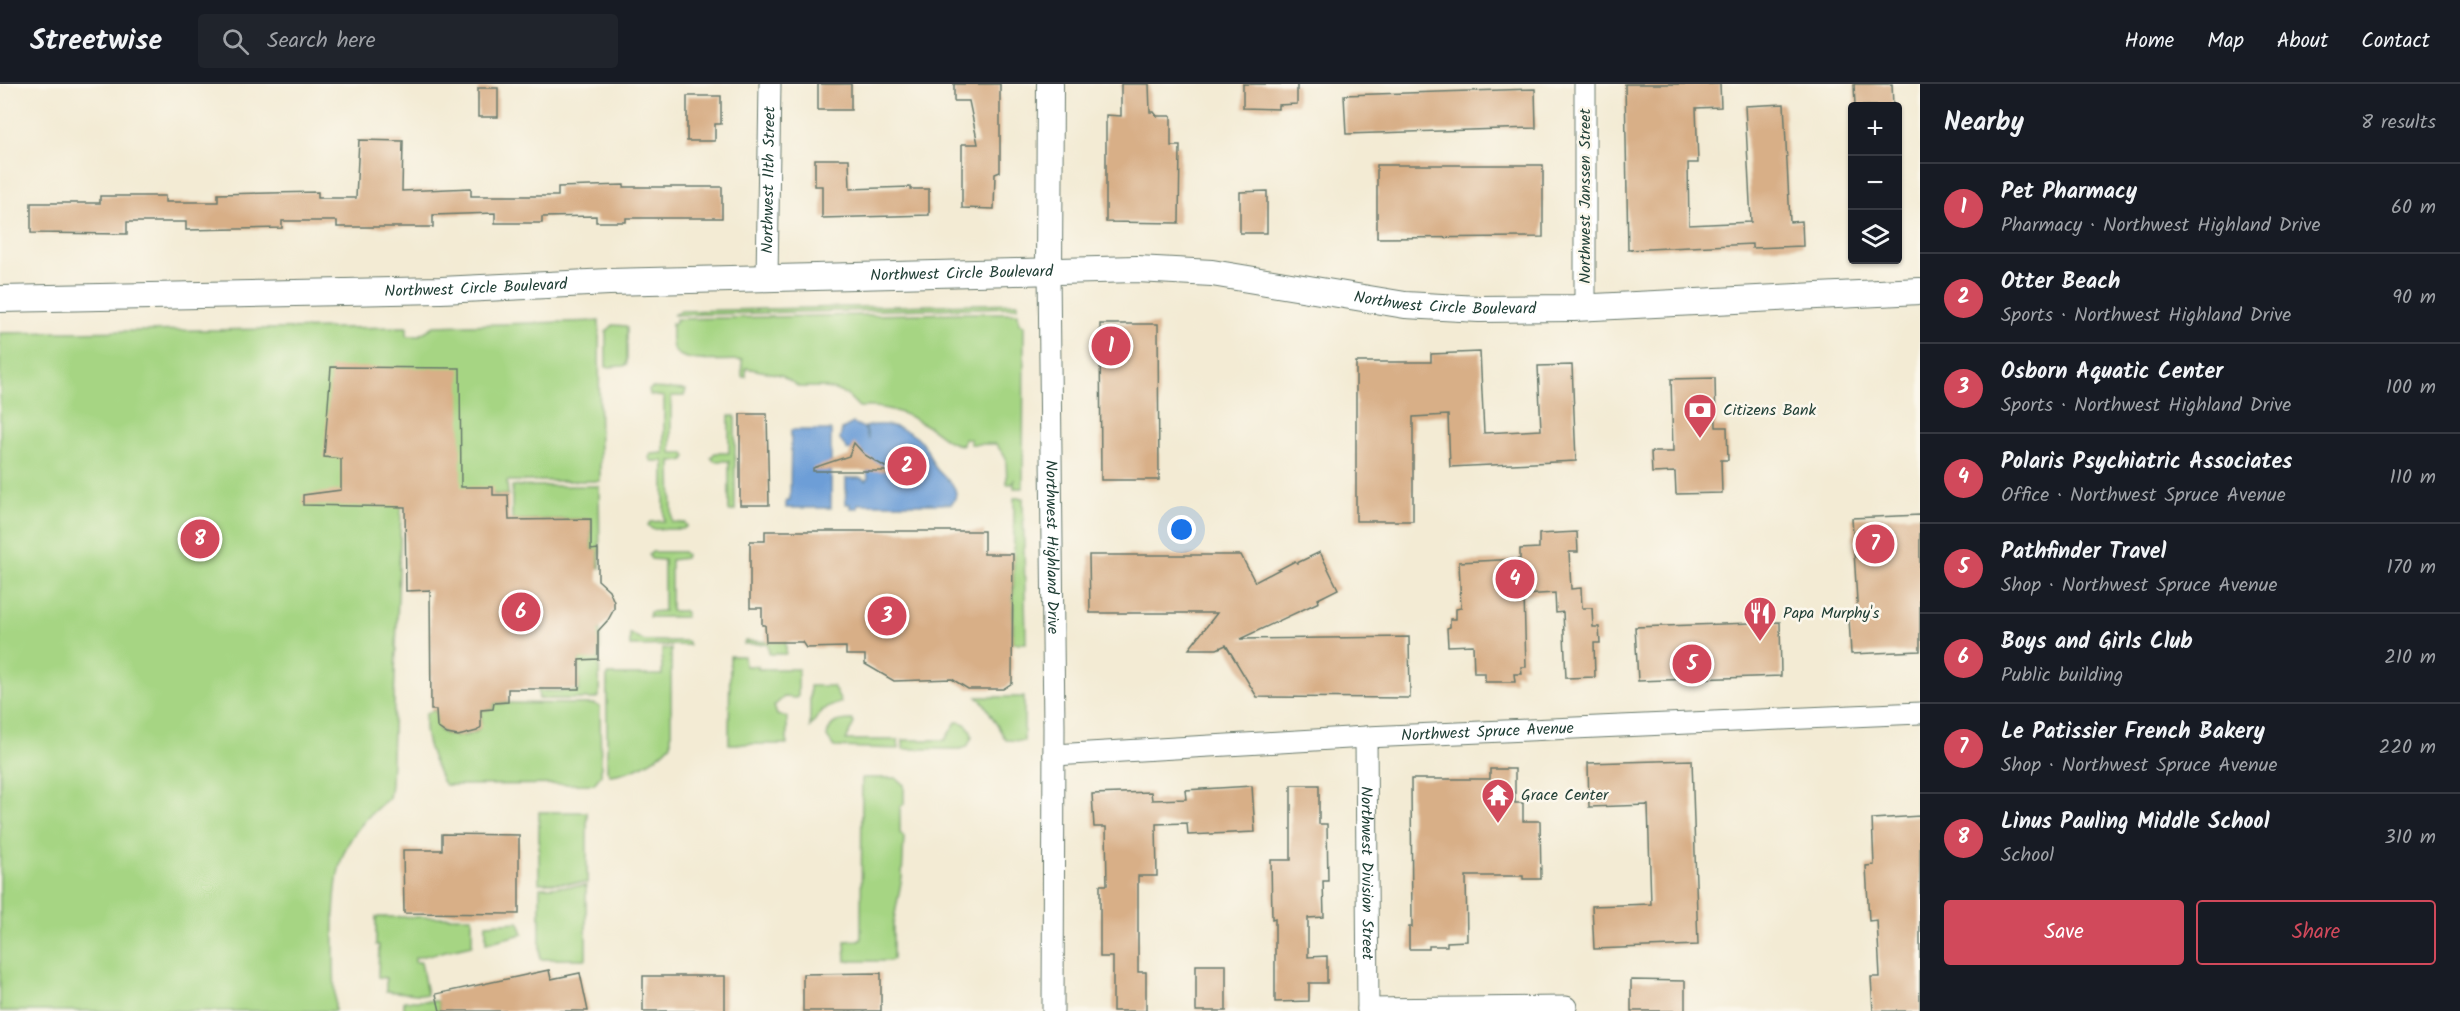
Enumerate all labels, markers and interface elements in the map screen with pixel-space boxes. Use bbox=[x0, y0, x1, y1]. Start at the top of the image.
search box bbox=[198, 14, 618, 68]
text: Streetwise bbox=[30, 19, 162, 64]
text: Search here bbox=[267, 24, 376, 59]
icon: search bbox=[219, 25, 252, 58]
text: Home bbox=[2125, 25, 2174, 58]
text: Map bbox=[2207, 25, 2244, 58]
text: About bbox=[2277, 25, 2328, 58]
text: Contact bbox=[2361, 25, 2430, 58]
map controls bbox=[1848, 102, 1902, 264]
button: + bbox=[1848, 102, 1902, 156]
text: Nearby bbox=[1944, 102, 2024, 144]
street label: Northwest 11th Street bbox=[755, 105, 782, 254]
street label: Northwest Janssen Street bbox=[1573, 107, 1598, 284]
text: 8 results bbox=[2361, 107, 2436, 139]
button: − bbox=[1848, 156, 1902, 210]
text: Pet Pharmacy bbox=[2001, 175, 2137, 210]
text: 1 bbox=[1960, 192, 1967, 224]
text: 60 m bbox=[2391, 192, 2436, 224]
button: layers bbox=[1848, 210, 1902, 264]
text: Pharmacy · Northwest Highland Drive bbox=[2001, 210, 2320, 242]
street label: Northwest Circle Boulevard bbox=[870, 259, 1054, 288]
text: Otter Beach bbox=[2001, 265, 2120, 300]
street label: Northwest Circle Boulevard bbox=[384, 271, 569, 304]
text: 2 bbox=[1958, 282, 1969, 314]
text: 90 m bbox=[2392, 282, 2436, 314]
street label: Northwest Circle Boulevard bbox=[1352, 284, 1537, 322]
text: Sports · Northwest Highland Drive bbox=[2001, 300, 2291, 332]
pin: 1 bbox=[1092, 324, 1130, 368]
text: Osborn Aquatic Center bbox=[2001, 355, 2223, 390]
text: 3 bbox=[1958, 372, 1969, 404]
text: 100 m bbox=[2386, 372, 2436, 404]
text: Sports · Northwest Highland Drive bbox=[2001, 390, 2291, 422]
bank icon: Citizens Bank bbox=[1682, 392, 1718, 439]
place label: Citizens Bank bbox=[1723, 398, 1817, 423]
pin: 2 bbox=[888, 444, 926, 488]
text: Polaris Psychiatric Associates bbox=[2001, 445, 2292, 480]
street label: Northwest Highland Drive bbox=[1039, 460, 1065, 634]
text: 4 bbox=[1958, 462, 1969, 494]
text: 110 m bbox=[2390, 462, 2436, 494]
text: Office · Northwest Spruce Avenue bbox=[2001, 480, 2286, 512]
your location bbox=[1167, 515, 1196, 544]
pin: 8 bbox=[180, 516, 220, 562]
pin: 7 bbox=[1856, 522, 1894, 566]
text: Pathfinder Travel bbox=[2001, 535, 2166, 570]
text: 5 bbox=[1958, 552, 1969, 584]
text: 170 m bbox=[2387, 552, 2436, 584]
pin: 4 bbox=[1496, 556, 1534, 602]
text: Shop · Northwest Spruce Avenue bbox=[2001, 570, 2277, 602]
pin: 6 bbox=[502, 590, 540, 634]
pin: 3 bbox=[868, 594, 906, 638]
restaurant icon: Papa Murphy's bbox=[1742, 595, 1778, 642]
place label: Papa Murphy's bbox=[1783, 601, 1879, 626]
text: Boys and Girls Club bbox=[2001, 625, 2193, 660]
pin: 5 bbox=[1672, 642, 1712, 686]
text: 6 bbox=[1958, 642, 1969, 674]
text: 210 m bbox=[2384, 642, 2436, 674]
text: Public building bbox=[2001, 660, 2123, 692]
text: Le Patissier French Bakery bbox=[2001, 715, 2265, 750]
street label: Northwest Spruce Avenue bbox=[1401, 716, 1574, 748]
text: 7 bbox=[1959, 732, 1968, 764]
text: 220 m bbox=[2379, 732, 2436, 764]
text: Shop · Northwest Spruce Avenue bbox=[2001, 750, 2277, 782]
temple icon: Grace Center bbox=[1480, 777, 1516, 824]
place label: Grace Center bbox=[1521, 783, 1610, 808]
street label: Northwest Division Street bbox=[1354, 786, 1380, 961]
text: Linus Pauling Middle School bbox=[2001, 805, 2270, 840]
text: 8 bbox=[1958, 822, 1969, 854]
text: 310 m bbox=[2384, 822, 2436, 854]
text: School bbox=[2001, 840, 2054, 872]
button: Save bbox=[1944, 900, 2184, 965]
button: Share bbox=[2196, 900, 2436, 965]

